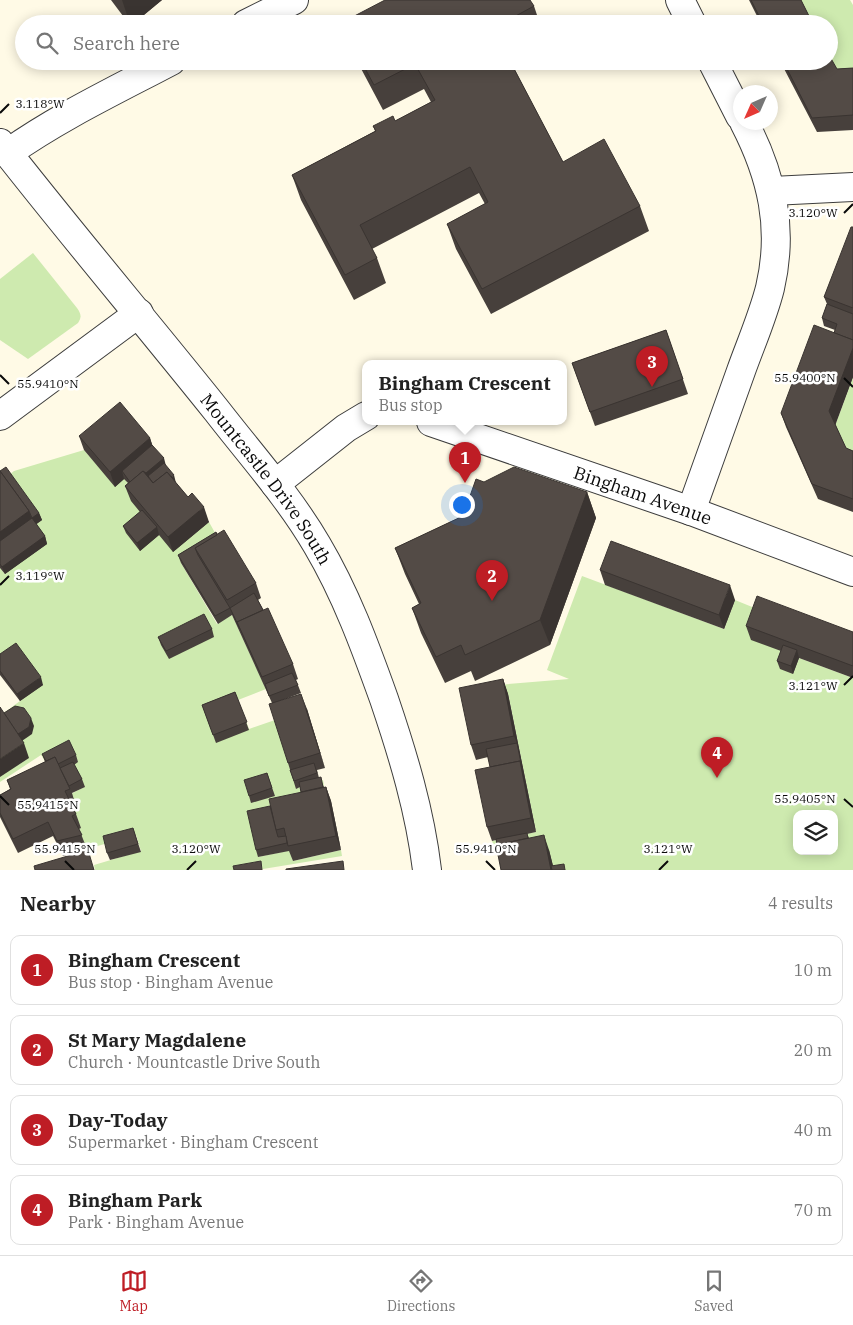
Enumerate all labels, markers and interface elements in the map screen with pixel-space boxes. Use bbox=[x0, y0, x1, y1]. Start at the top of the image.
search box bbox=[15, 15, 838, 70]
icon: search bbox=[33, 29, 61, 57]
text: Search here bbox=[73, 31, 180, 55]
north arrow bbox=[733, 85, 778, 130]
text: 3.118°W bbox=[15, 96, 65, 111]
text: 3.120°W bbox=[788, 205, 838, 220]
pin: 3 bbox=[636, 346, 668, 387]
popup bbox=[362, 360, 567, 425]
text: 55.9400°N bbox=[774, 370, 836, 385]
text: Bingham Crescent bbox=[378, 371, 551, 395]
text: 55.9410°N bbox=[17, 376, 79, 391]
street label: Mountcastle Drive South bbox=[196, 389, 337, 568]
text: Bus stop bbox=[378, 395, 443, 415]
pin: 1 bbox=[449, 442, 481, 483]
street label: Bingham Avenue bbox=[571, 460, 715, 529]
your location bbox=[449, 492, 475, 518]
pin: 2 bbox=[476, 560, 508, 601]
text: 3.119°W bbox=[15, 568, 65, 583]
text: 3.121°W bbox=[788, 678, 838, 693]
pin: 4 bbox=[701, 737, 733, 778]
text: 55.9405°N bbox=[774, 791, 836, 806]
text: 55.9415°N bbox=[17, 797, 79, 812]
map controls bbox=[793, 810, 838, 855]
button: layers bbox=[793, 810, 838, 855]
text: 55.9415°N bbox=[34, 841, 96, 856]
text: 3.120°W bbox=[171, 841, 221, 856]
text: 55.9410°N bbox=[455, 841, 517, 856]
text: 3.121°W bbox=[643, 841, 693, 856]
text: Nearby bbox=[20, 889, 96, 917]
text: 4 results bbox=[768, 893, 833, 913]
text: Bingham Crescent bbox=[68, 948, 240, 972]
text: 1 bbox=[32, 960, 42, 980]
text: 10 m bbox=[794, 960, 832, 980]
text: Bus stop · Bingham Avenue bbox=[68, 972, 273, 992]
text: St Mary Magdalene bbox=[68, 1028, 246, 1052]
text: 2 bbox=[32, 1040, 42, 1060]
text: 20 m bbox=[794, 1040, 832, 1060]
text: Church · Mountcastle Drive South bbox=[68, 1052, 320, 1072]
text: Day-Today bbox=[68, 1108, 168, 1132]
text: 3 bbox=[32, 1120, 42, 1140]
text: 40 m bbox=[794, 1120, 832, 1140]
text: Supermarket · Bingham Crescent bbox=[68, 1132, 318, 1152]
text: Bingham Park bbox=[68, 1188, 202, 1212]
text: 4 bbox=[32, 1200, 42, 1220]
text: 70 m bbox=[794, 1200, 832, 1220]
text: Park · Bingham Avenue bbox=[68, 1212, 244, 1232]
tab: Map bbox=[120, 1267, 148, 1315]
tab: Directions bbox=[387, 1267, 455, 1315]
tab: Saved bbox=[694, 1267, 733, 1315]

